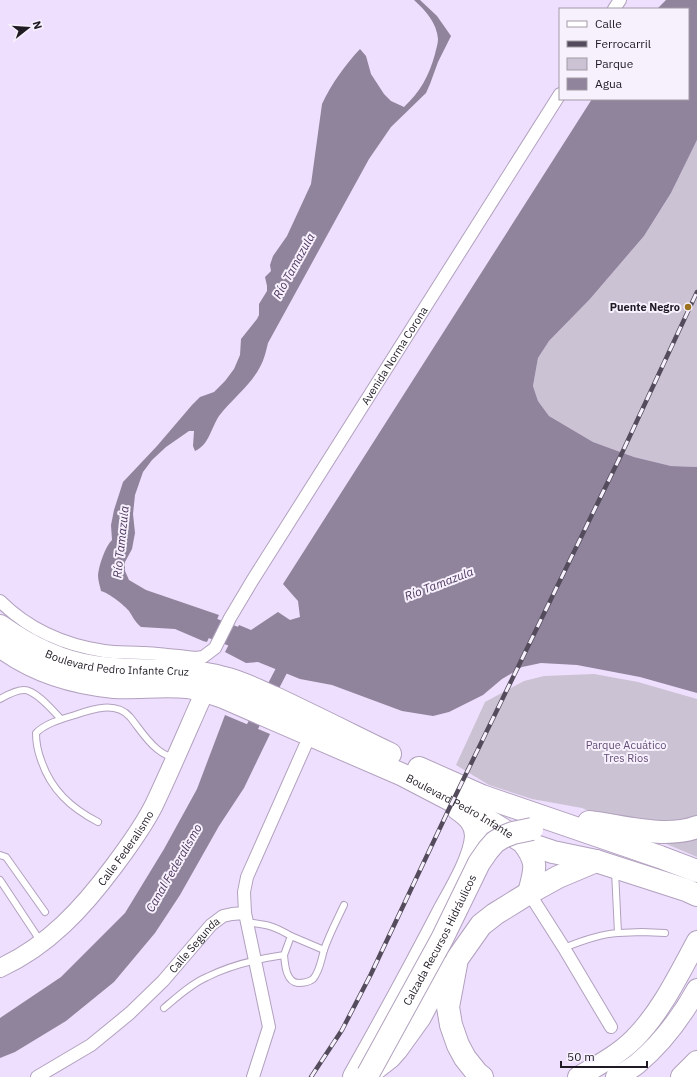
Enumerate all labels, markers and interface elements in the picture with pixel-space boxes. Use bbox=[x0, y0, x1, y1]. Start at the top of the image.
north arrow bbox=[8, 8, 48, 48]
legend bbox=[559, 8, 689, 100]
text: Calle bbox=[595, 16, 622, 31]
text: N bbox=[30, 19, 45, 31]
text: Ferrocarril bbox=[595, 36, 651, 51]
text: Parque bbox=[595, 56, 634, 71]
text: Agua bbox=[595, 76, 623, 91]
water label: Río Tamazula bbox=[269, 230, 318, 301]
place label: Puente Negro bbox=[610, 300, 680, 314]
marker: Puente Negro bbox=[683, 302, 693, 312]
street label: Avenida Norma Corona bbox=[358, 304, 431, 407]
water label: Río Tamazula bbox=[109, 505, 132, 579]
water label: Río Tamazula bbox=[402, 564, 475, 604]
street label: Boulevard Pedro Infante Cruz bbox=[43, 646, 190, 679]
park label: Parque Acuático Tres Rios bbox=[586, 738, 666, 765]
street label: Boulevard Pedro Infante bbox=[404, 771, 516, 841]
street label: Calle Federalismo bbox=[95, 808, 157, 889]
water label: Canal Federalismo bbox=[142, 821, 205, 914]
street label: Calzada Recursos Hidráulicos bbox=[400, 872, 479, 1008]
street label: Calle Segunda bbox=[166, 914, 223, 976]
scale bar bbox=[561, 1043, 647, 1069]
text: 50 m bbox=[567, 1049, 595, 1064]

